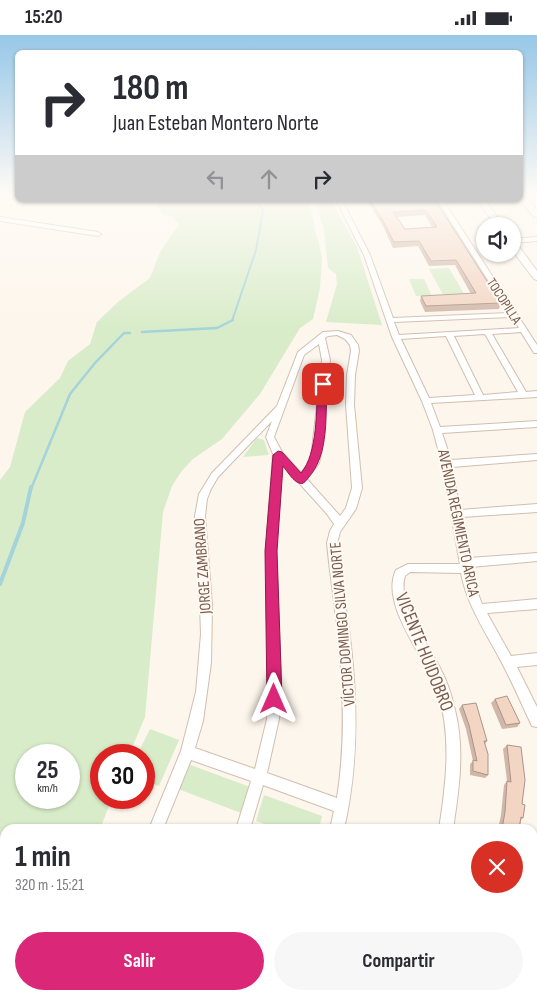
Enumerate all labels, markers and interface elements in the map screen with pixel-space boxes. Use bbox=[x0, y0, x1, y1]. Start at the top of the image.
text: 15:20 bbox=[25, 6, 62, 29]
text: 180 m bbox=[113, 67, 189, 110]
icon: right bbox=[30, 70, 95, 135]
text: Juan Esteban Montero Norte bbox=[113, 110, 319, 137]
icon: left bbox=[202, 165, 230, 193]
icon: ahead bbox=[255, 165, 283, 193]
icon: right bbox=[308, 165, 336, 193]
map controls bbox=[476, 217, 521, 262]
button: sound bbox=[476, 217, 521, 262]
street label: TOCOPILLA bbox=[483, 275, 526, 328]
pin bbox=[302, 363, 344, 405]
icon: arrive bbox=[309, 370, 337, 398]
street label: AVENIDA REGIMIENTO ARICA bbox=[433, 447, 483, 598]
street label: JORGE ZAMBRANO bbox=[190, 517, 216, 615]
street label: VÍCTOR DOMINGO SILVA NORTE bbox=[326, 541, 360, 707]
street label: VICENTE HUIDOBRO bbox=[390, 589, 458, 715]
position arrow bbox=[247, 672, 299, 724]
speed limit sign: 30 bbox=[90, 744, 155, 809]
text: 25 bbox=[37, 755, 58, 786]
text: km/h bbox=[37, 781, 58, 796]
text: 1 min bbox=[15, 839, 71, 875]
button: close bbox=[471, 841, 523, 893]
text: 320 m · 15:21 bbox=[15, 876, 84, 895]
button: Salir bbox=[15, 932, 264, 990]
button: Compartir bbox=[274, 932, 523, 990]

